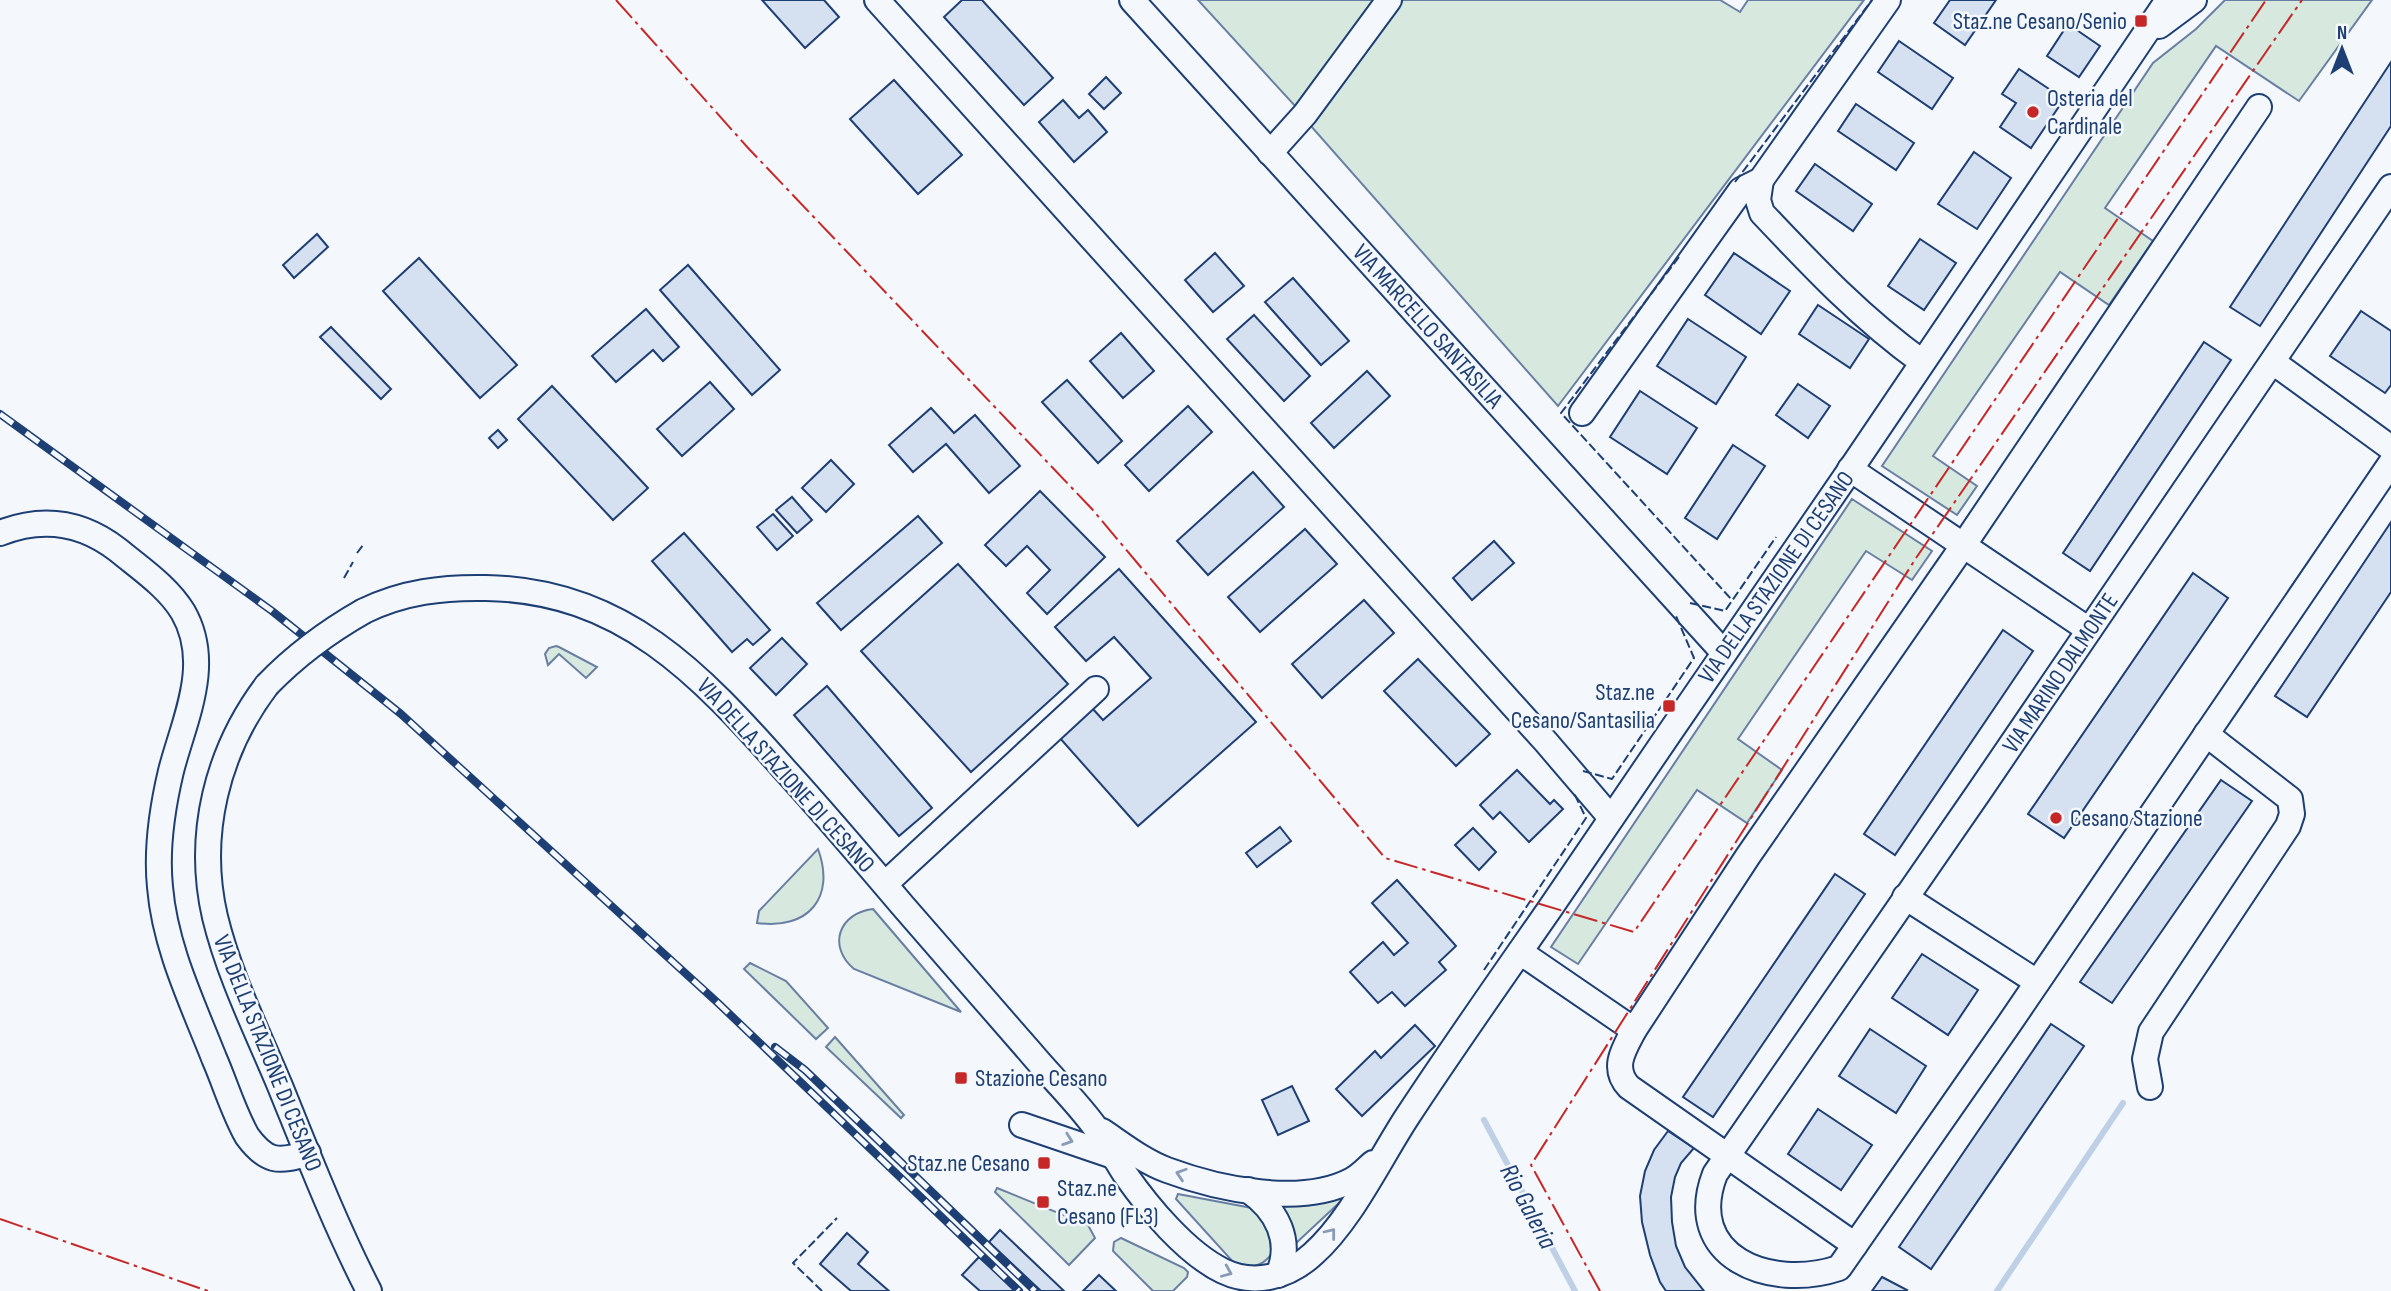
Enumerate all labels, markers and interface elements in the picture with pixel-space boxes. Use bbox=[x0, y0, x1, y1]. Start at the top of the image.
place label: Staz.ne Cesano/Senio bbox=[1953, 7, 2127, 36]
marker: Staz.ne Cesano/Senio bbox=[2133, 13, 2149, 29]
north arrow bbox=[2307, 14, 2377, 84]
text: N bbox=[2337, 22, 2347, 45]
place label: Osteria del Cardinale bbox=[2047, 84, 2133, 141]
marker: Osteria del Cardinale bbox=[2025, 104, 2041, 120]
street label: VIA MARCELLO SANTASILIA bbox=[1346, 238, 1509, 415]
street label: VIA DELLA STAZIONE DI CESANO bbox=[1692, 466, 1861, 689]
street label: VIA MARINO DALMONTE bbox=[1996, 588, 2125, 759]
street label: VIA DELLA STAZIONE DI CESANO bbox=[690, 672, 881, 879]
place label: Staz.ne Cesano/Santasilia bbox=[1511, 678, 1655, 735]
marker: Staz.ne Cesano/Santasilia bbox=[1661, 698, 1677, 714]
place label: Cesano Stazione bbox=[2070, 804, 2203, 833]
marker: Cesano Stazione bbox=[2048, 810, 2064, 826]
street label: VIA DELLA STAZIONE DI CESANO bbox=[207, 931, 328, 1176]
place label: Stazione Cesano bbox=[975, 1064, 1108, 1093]
marker: Stazione Cesano bbox=[953, 1070, 969, 1086]
one-way arrow bbox=[1061, 1132, 1073, 1147]
place label: Staz.ne Cesano bbox=[907, 1149, 1030, 1178]
marker: Staz.ne Cesano bbox=[1036, 1155, 1052, 1171]
water label: Rio Galeria bbox=[1492, 1159, 1563, 1255]
one-way arrow bbox=[1176, 1168, 1188, 1183]
place label: Staz.ne Cesano (FL3) bbox=[1057, 1174, 1158, 1231]
marker: Staz.ne Cesano (FL3) bbox=[1035, 1194, 1051, 1210]
one-way arrow bbox=[1322, 1229, 1335, 1241]
one-way arrow bbox=[1220, 1264, 1232, 1278]

